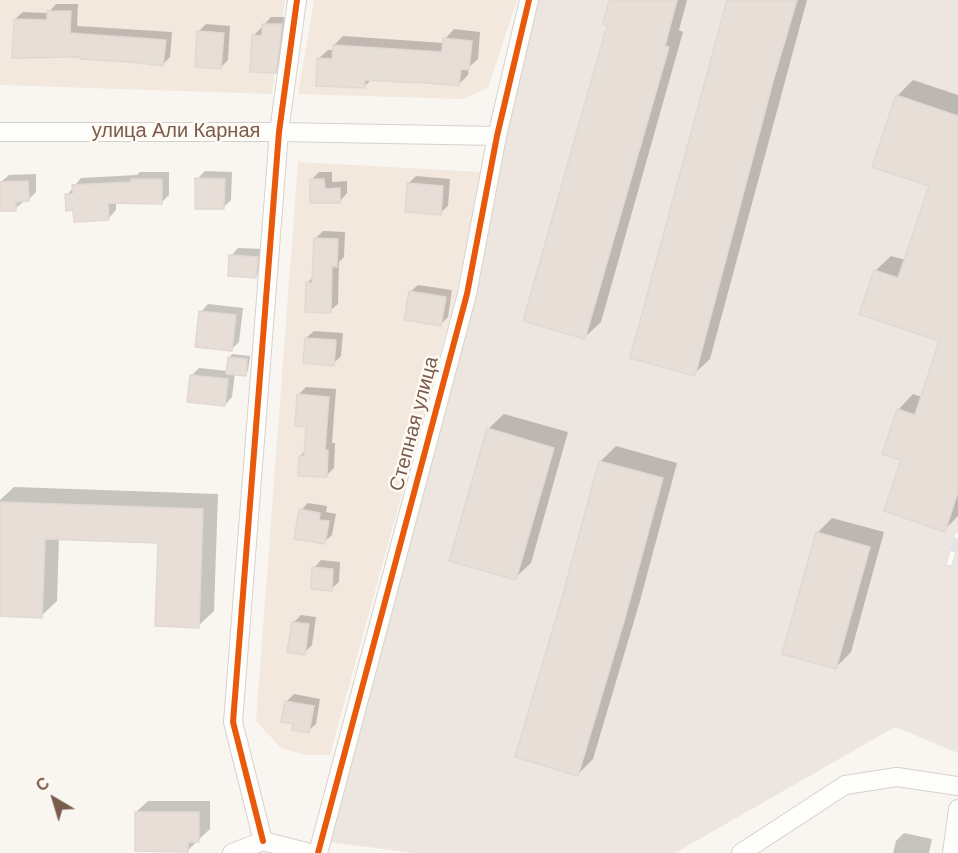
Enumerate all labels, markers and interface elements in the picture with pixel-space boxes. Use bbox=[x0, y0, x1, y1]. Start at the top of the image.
street label: улица Али Карная bbox=[92, 120, 260, 144]
street label: Степная улица bbox=[385, 354, 445, 494]
north arrow bbox=[24, 769, 84, 829]
text: С bbox=[32, 773, 54, 796]

